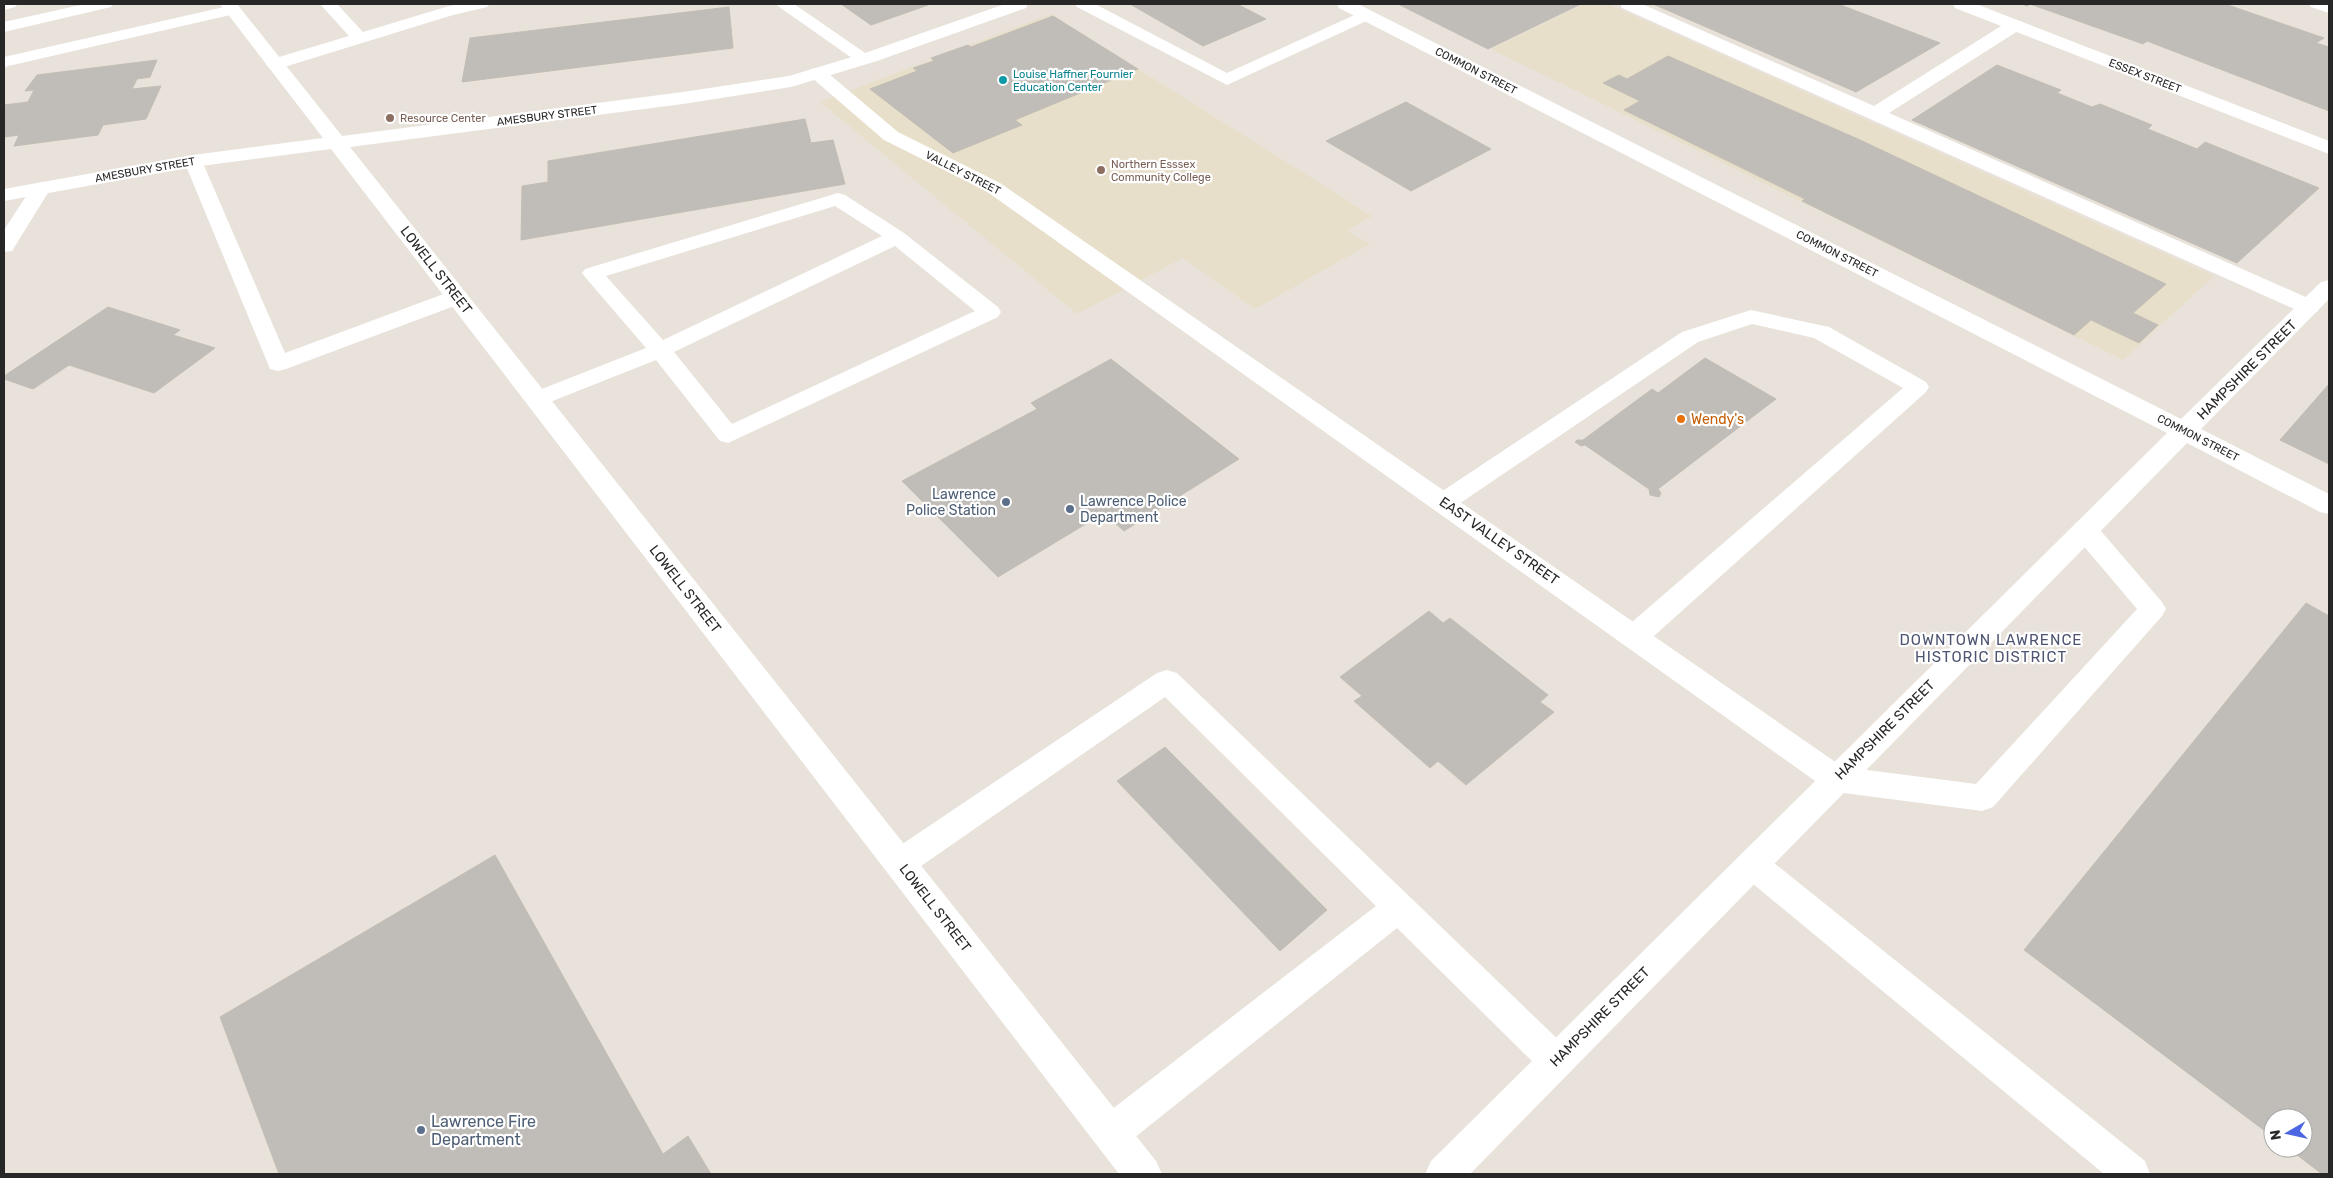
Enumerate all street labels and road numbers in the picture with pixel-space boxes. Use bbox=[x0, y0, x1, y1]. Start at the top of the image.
street label: COMMON STREET bbox=[1433, 45, 1520, 98]
street label: ESSEX STREET bbox=[2107, 56, 2184, 96]
street label: AMESBURY STREET bbox=[496, 103, 599, 129]
street label: VALLEY STREET bbox=[923, 148, 1003, 198]
street label: AMESBURY STREET bbox=[94, 155, 197, 185]
street label: LOWELL STREET bbox=[396, 223, 476, 317]
street label: COMMON STREET bbox=[1794, 228, 1881, 281]
street label: HAMPSHIRE STREET bbox=[2194, 317, 2300, 423]
street label: COMMON STREET bbox=[2155, 412, 2242, 465]
street label: EAST VALLEY STREET bbox=[1436, 493, 1562, 589]
street label: LOWELL STREET bbox=[645, 542, 725, 636]
street label: HAMPSHIRE STREET bbox=[1832, 677, 1938, 783]
street label: LOWELL STREET bbox=[895, 861, 975, 955]
street label: HAMPSHIRE STREET bbox=[1547, 964, 1653, 1070]

